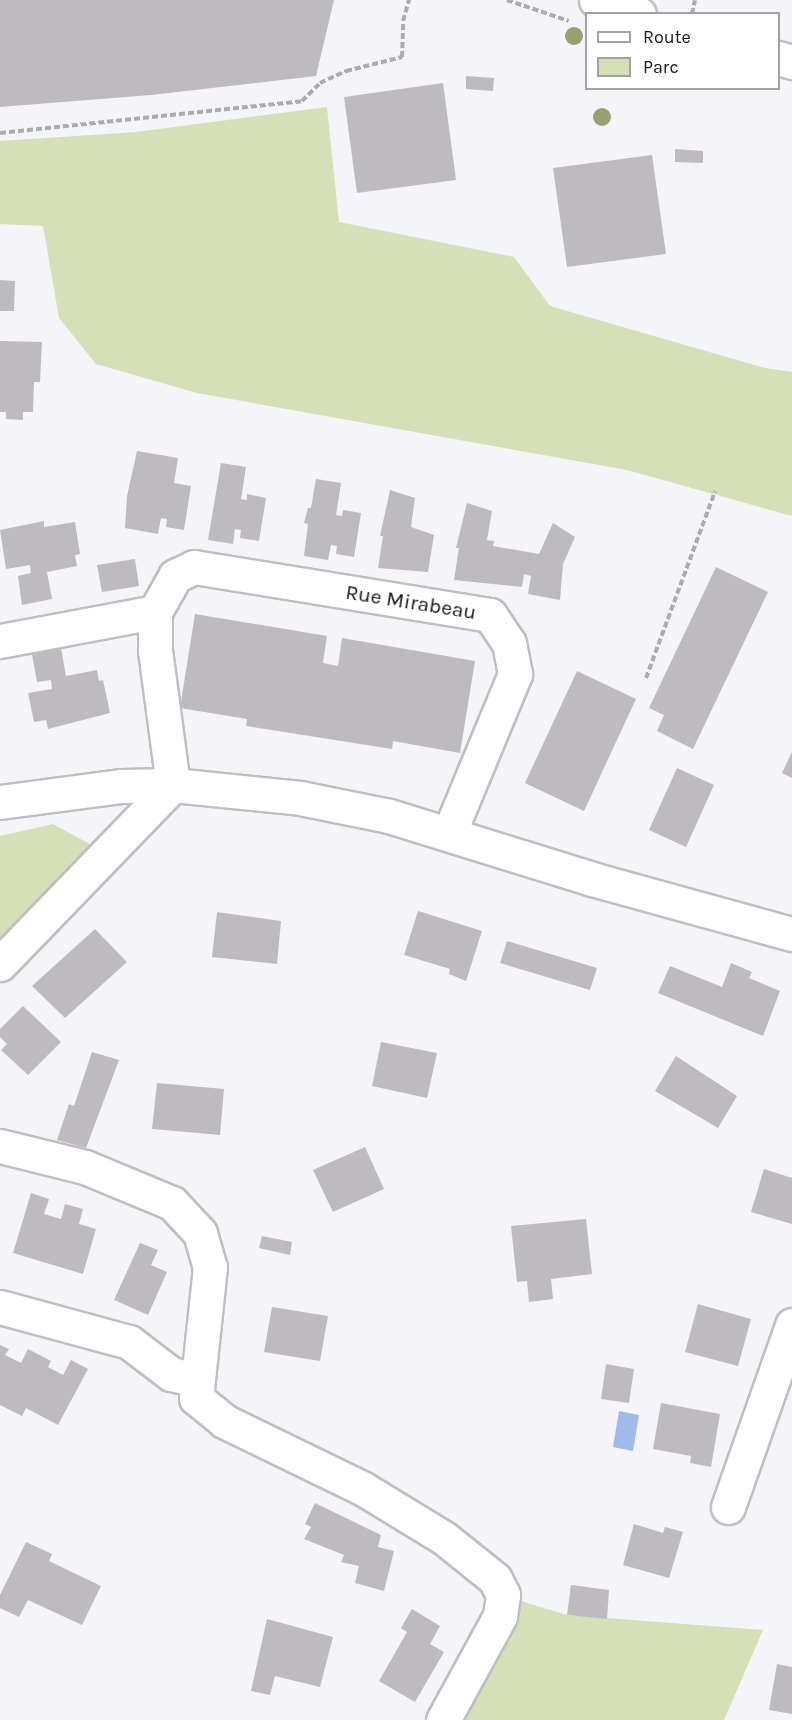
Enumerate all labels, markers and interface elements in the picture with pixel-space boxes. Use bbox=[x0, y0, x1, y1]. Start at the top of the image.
legend bbox=[585, 12, 780, 90]
text: Route bbox=[643, 26, 691, 48]
text: Parc bbox=[643, 56, 679, 78]
street label: Rue Mirabeau bbox=[344, 579, 478, 625]

